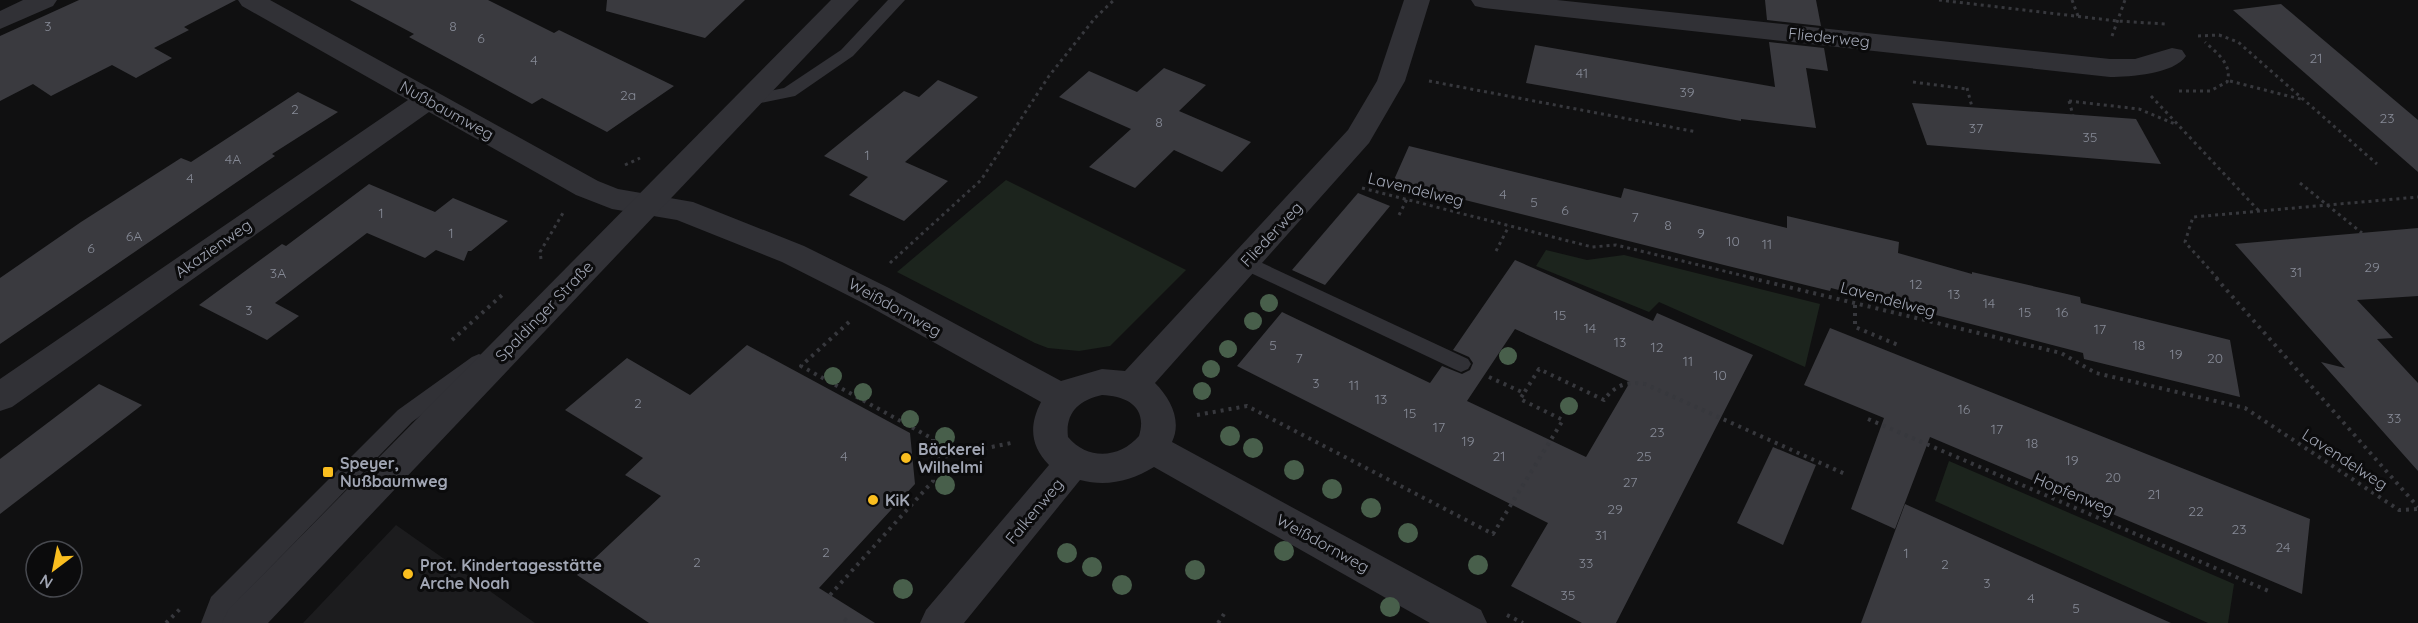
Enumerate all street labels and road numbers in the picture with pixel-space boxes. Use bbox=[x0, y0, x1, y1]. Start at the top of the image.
street label: Fliederweg bbox=[1787, 23, 1871, 51]
street label: Nußbaumweg bbox=[397, 76, 497, 144]
street label: Lavendelweg bbox=[1366, 167, 1466, 211]
street label: Fliederweg bbox=[1236, 197, 1306, 271]
street label: Akazienweg bbox=[171, 214, 255, 282]
street label: Spaldinger Straße bbox=[491, 256, 597, 366]
street label: Weißdornweg bbox=[845, 273, 945, 341]
street label: Lavendelweg bbox=[1838, 277, 1938, 321]
street label: Lavendelweg bbox=[2299, 424, 2391, 494]
street label: Hopfenweg bbox=[2031, 468, 2117, 520]
street label: Falkenweg bbox=[1001, 474, 1067, 548]
street label: Weißdornweg bbox=[1273, 509, 1373, 577]

